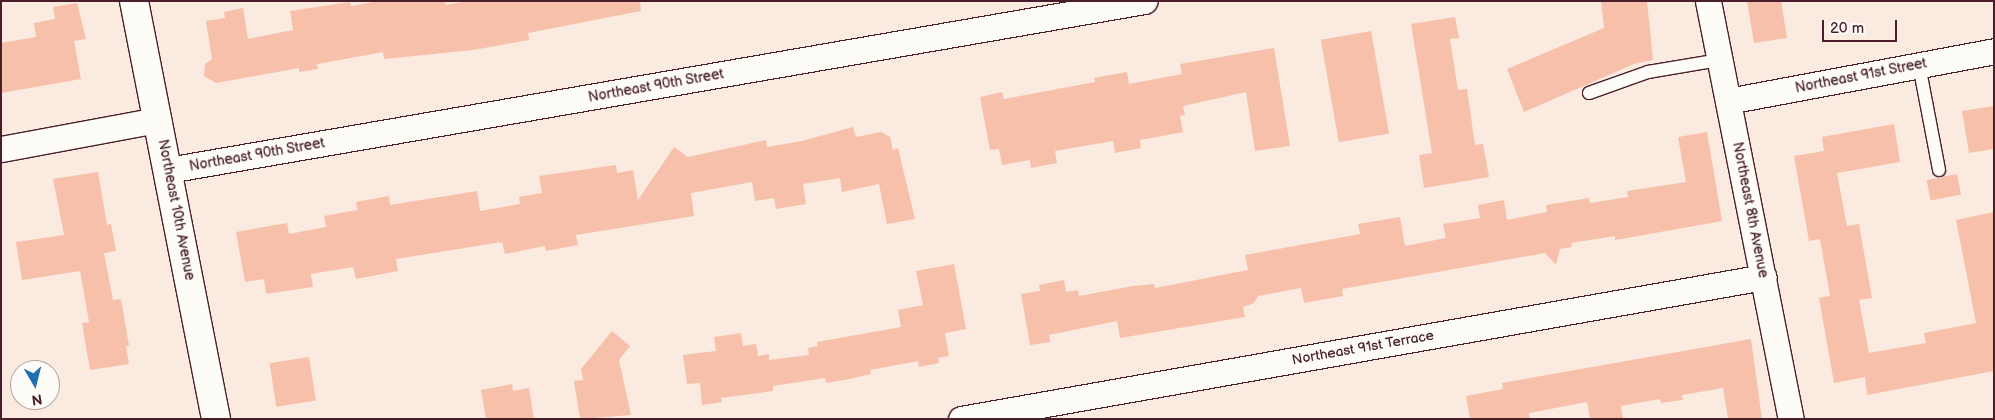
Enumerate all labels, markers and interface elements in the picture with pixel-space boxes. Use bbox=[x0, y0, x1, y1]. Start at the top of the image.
scale bar bbox=[1825, 10, 1900, 42]
text: 20 m bbox=[1830, 19, 1864, 38]
street label: Northeast 91st Street bbox=[1794, 55, 1928, 97]
street label: Northeast 90th Street bbox=[587, 66, 725, 106]
street label: Northeast 90th Street bbox=[188, 135, 326, 175]
street label: Northeast 10th Avenue bbox=[154, 138, 198, 282]
street label: Northeast 8th Avenue bbox=[1729, 141, 1771, 279]
street label: Northeast 91st Terrace bbox=[1291, 327, 1435, 369]
north arrow bbox=[10, 360, 60, 410]
text: N bbox=[31, 390, 43, 409]

